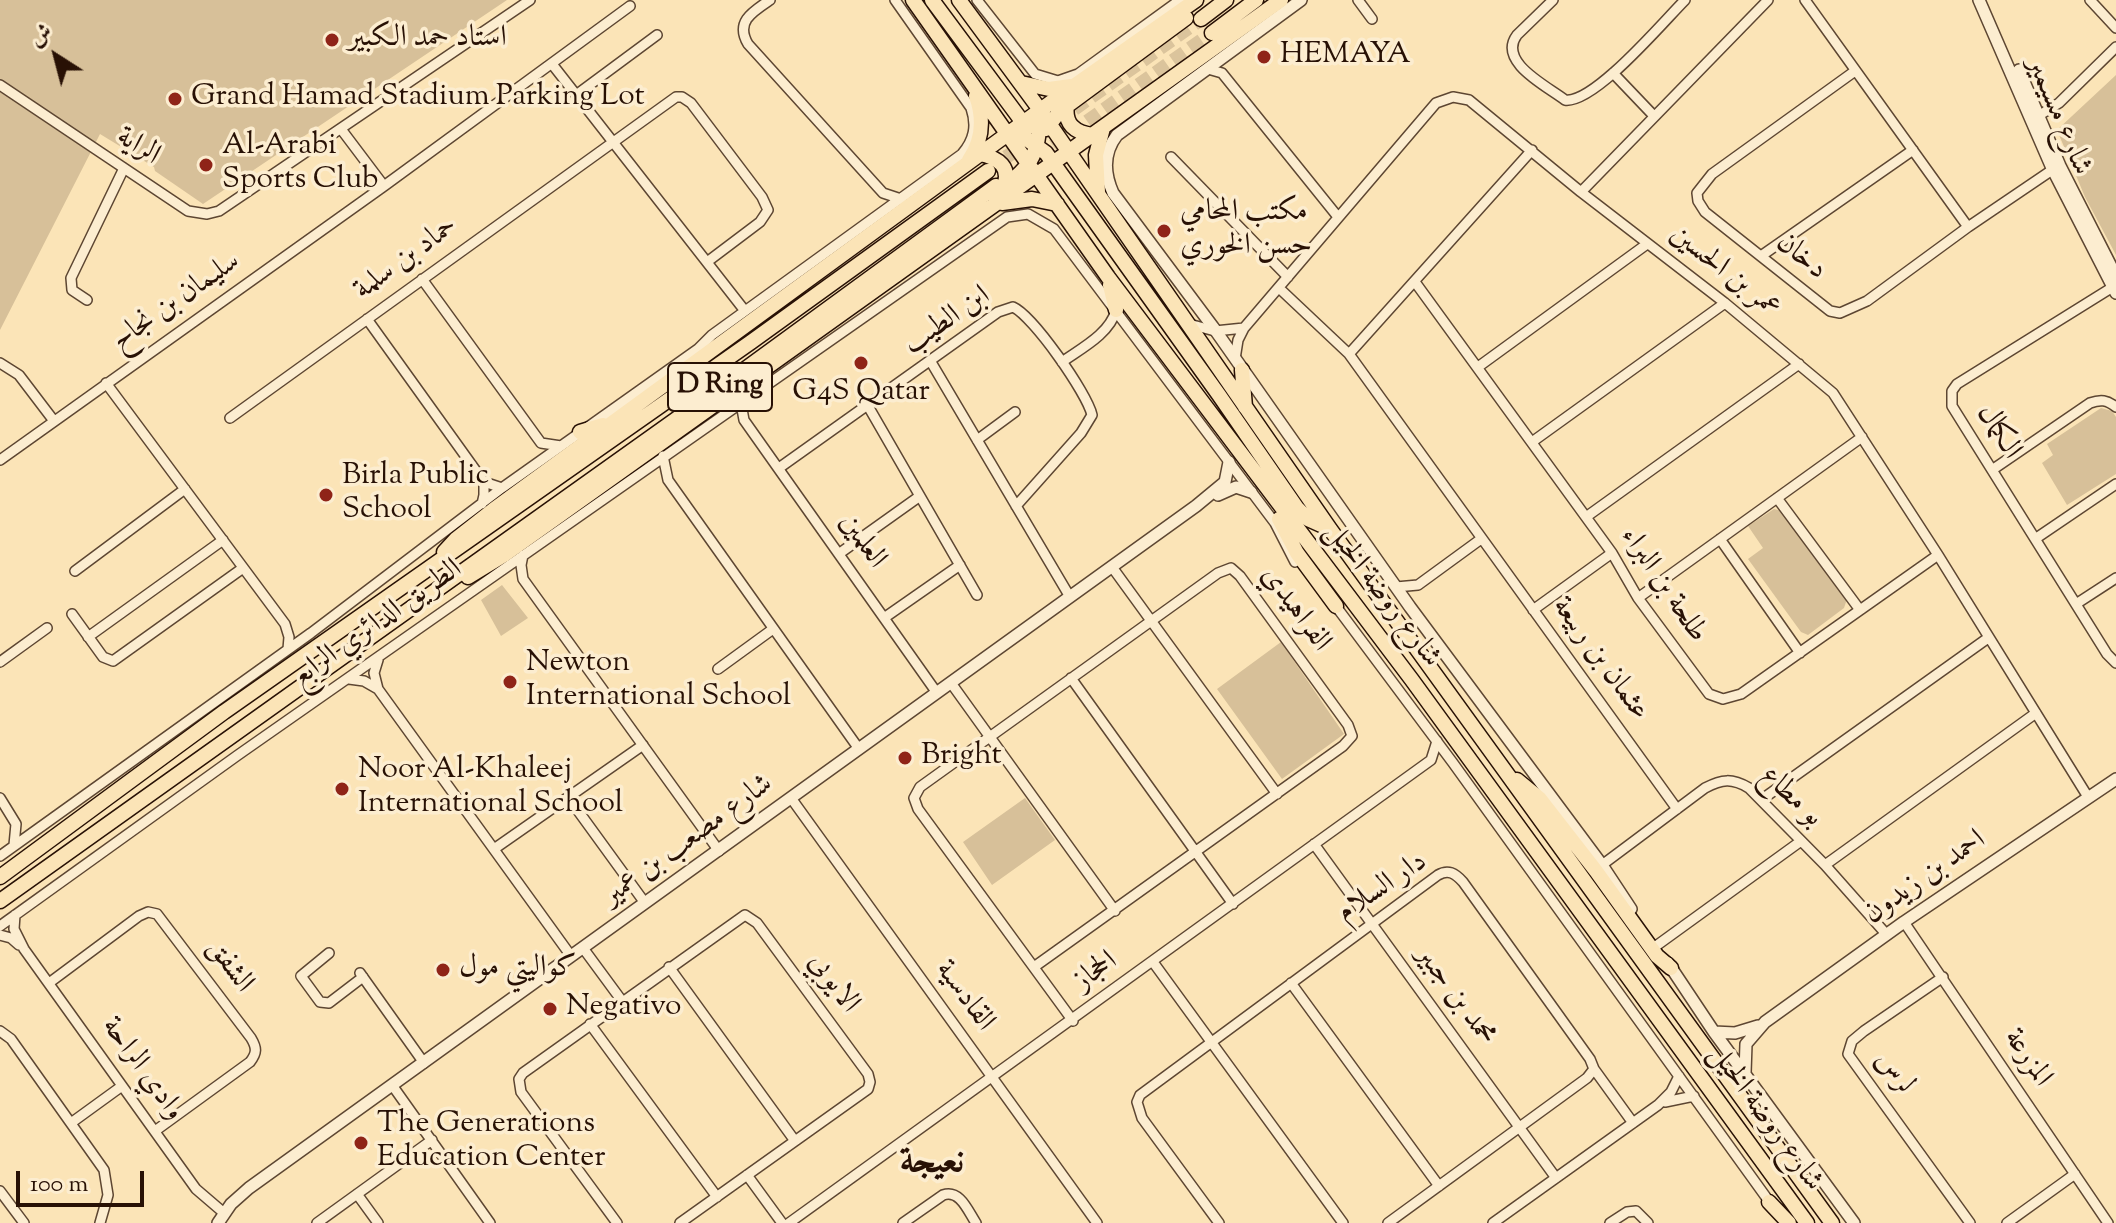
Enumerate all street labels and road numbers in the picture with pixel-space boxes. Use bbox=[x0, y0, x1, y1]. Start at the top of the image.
street label: شارع مسيمير bbox=[2016, 52, 2098, 182]
street label: الراية bbox=[108, 121, 166, 175]
street label: حماد بن سلمة bbox=[348, 210, 466, 310]
street label: عمر بن الحسين bbox=[1661, 218, 1787, 328]
street label: دخان bbox=[1767, 226, 1833, 290]
street label: سليمان بن نجاح bbox=[106, 245, 248, 361]
street label: ابن الطيب bbox=[898, 280, 998, 364]
road number: D Ring bbox=[668, 363, 772, 411]
street label: الكمال bbox=[1966, 399, 2028, 467]
street label: العلمين bbox=[829, 507, 893, 577]
street label: شارع روضة الخيل bbox=[1315, 516, 1447, 676]
street label: طلحة بن البراء bbox=[1610, 521, 1714, 651]
street label: الطريق الدائري الرابع bbox=[286, 553, 470, 697]
street label: الفراهيدي bbox=[1251, 560, 1337, 660]
street label: عثمان بن ربيعة bbox=[1542, 591, 1656, 729]
street label: بو مطاع bbox=[1751, 760, 1829, 836]
street label: شارع مصعب بن عمير bbox=[597, 768, 781, 916]
street label: احمد بن زيدون bbox=[1858, 824, 1994, 934]
street label: دار السلام bbox=[1331, 846, 1435, 932]
street label: الشفق bbox=[196, 933, 260, 1001]
street label: محمد بن جبير bbox=[1406, 940, 1502, 1054]
street label: الحجاز bbox=[1068, 945, 1126, 1001]
street label: الايوبي bbox=[798, 947, 866, 1021]
street label: القادسية bbox=[925, 954, 1001, 1040]
street label: وادي الراحة bbox=[91, 1011, 191, 1129]
street label: المزرعة bbox=[1994, 1023, 2058, 1095]
street label: شارع روضة الخيل bbox=[1699, 1038, 1829, 1200]
street label: لرس bbox=[1864, 1045, 1920, 1103]

